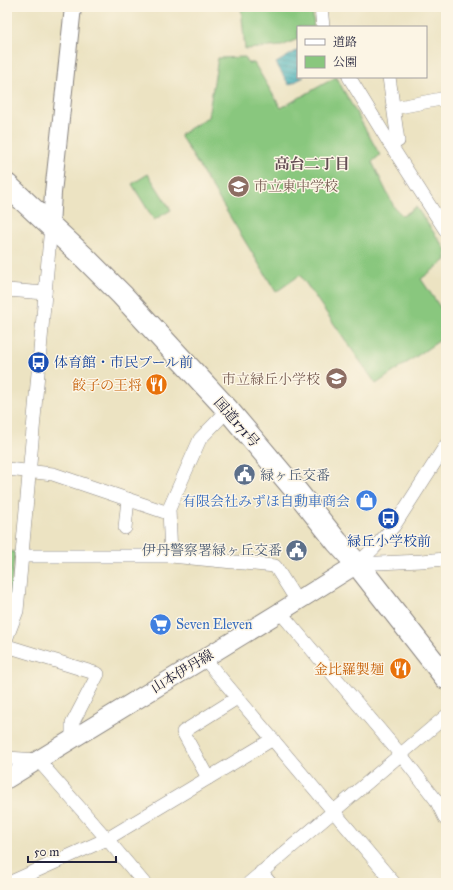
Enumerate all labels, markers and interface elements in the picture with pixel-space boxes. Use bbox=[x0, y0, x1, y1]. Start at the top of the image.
legend bbox=[297, 26, 427, 78]
text: 道路 bbox=[333, 35, 357, 49]
text: 公園 bbox=[333, 55, 357, 69]
district label: 高台二丁目 bbox=[274, 155, 350, 173]
school or university icon: 市立東中学校 bbox=[225, 173, 251, 199]
place label: 市立東中学校 bbox=[254, 178, 338, 195]
bus stop icon: 体育館・市民プール前 bbox=[26, 349, 52, 375]
place label: 体育館・市民プール前 bbox=[54, 354, 193, 371]
school or university icon: 市立緑丘小学校 bbox=[323, 366, 349, 392]
place label: 市立緑丘小学校 bbox=[222, 371, 320, 388]
restaurant icon: 餃子の王将 bbox=[144, 372, 170, 398]
place label: 餃子の王将 bbox=[72, 377, 142, 394]
street label: 国道171号 bbox=[210, 394, 263, 451]
public building icon: 緑ヶ丘交番 bbox=[232, 462, 258, 488]
place label: 緑ヶ丘交番 bbox=[260, 467, 330, 484]
shop icon: 有限会社みずほ自動車商会 bbox=[353, 488, 379, 514]
place label: 有限会社みずほ自動車商会 bbox=[182, 493, 350, 510]
bus stop icon: 緑丘小学校前 bbox=[376, 506, 402, 532]
place label: 緑丘小学校前 bbox=[347, 533, 431, 550]
public building icon: 伊丹警察署緑ヶ丘交番 bbox=[284, 537, 310, 563]
place label: 伊丹警察署緑ヶ丘交番 bbox=[142, 542, 282, 559]
supermarket icon: Seven Eleven bbox=[147, 611, 173, 637]
place label: Seven Eleven bbox=[176, 616, 253, 633]
street label: 山本伊丹線 bbox=[148, 646, 217, 697]
restaurant icon: 金比羅製麺 bbox=[387, 656, 413, 682]
place label: 金比羅製麺 bbox=[314, 661, 384, 678]
scale bar bbox=[28, 838, 116, 864]
text: 50 m bbox=[34, 845, 59, 859]

